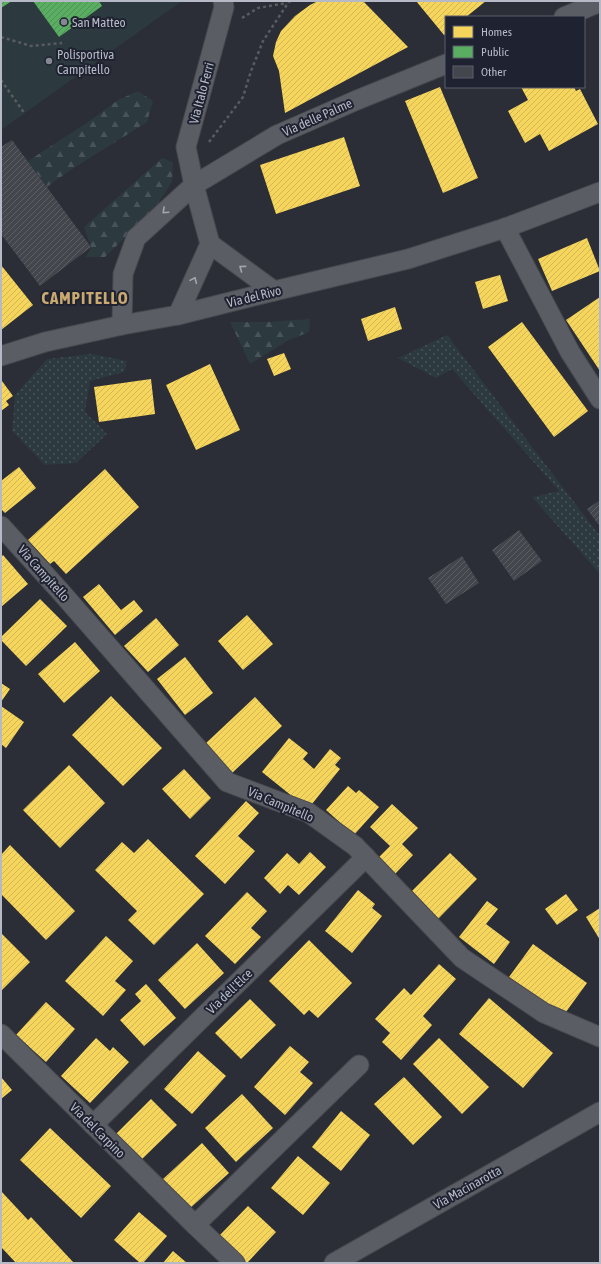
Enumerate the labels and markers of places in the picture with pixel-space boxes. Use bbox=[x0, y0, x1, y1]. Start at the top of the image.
place label: San Matteo bbox=[72, 15, 126, 30]
marker: San Matteo bbox=[59, 17, 69, 27]
place label: Polisportiva Campitello bbox=[57, 47, 114, 77]
marker: Polisportiva Campitello bbox=[44, 56, 54, 66]

